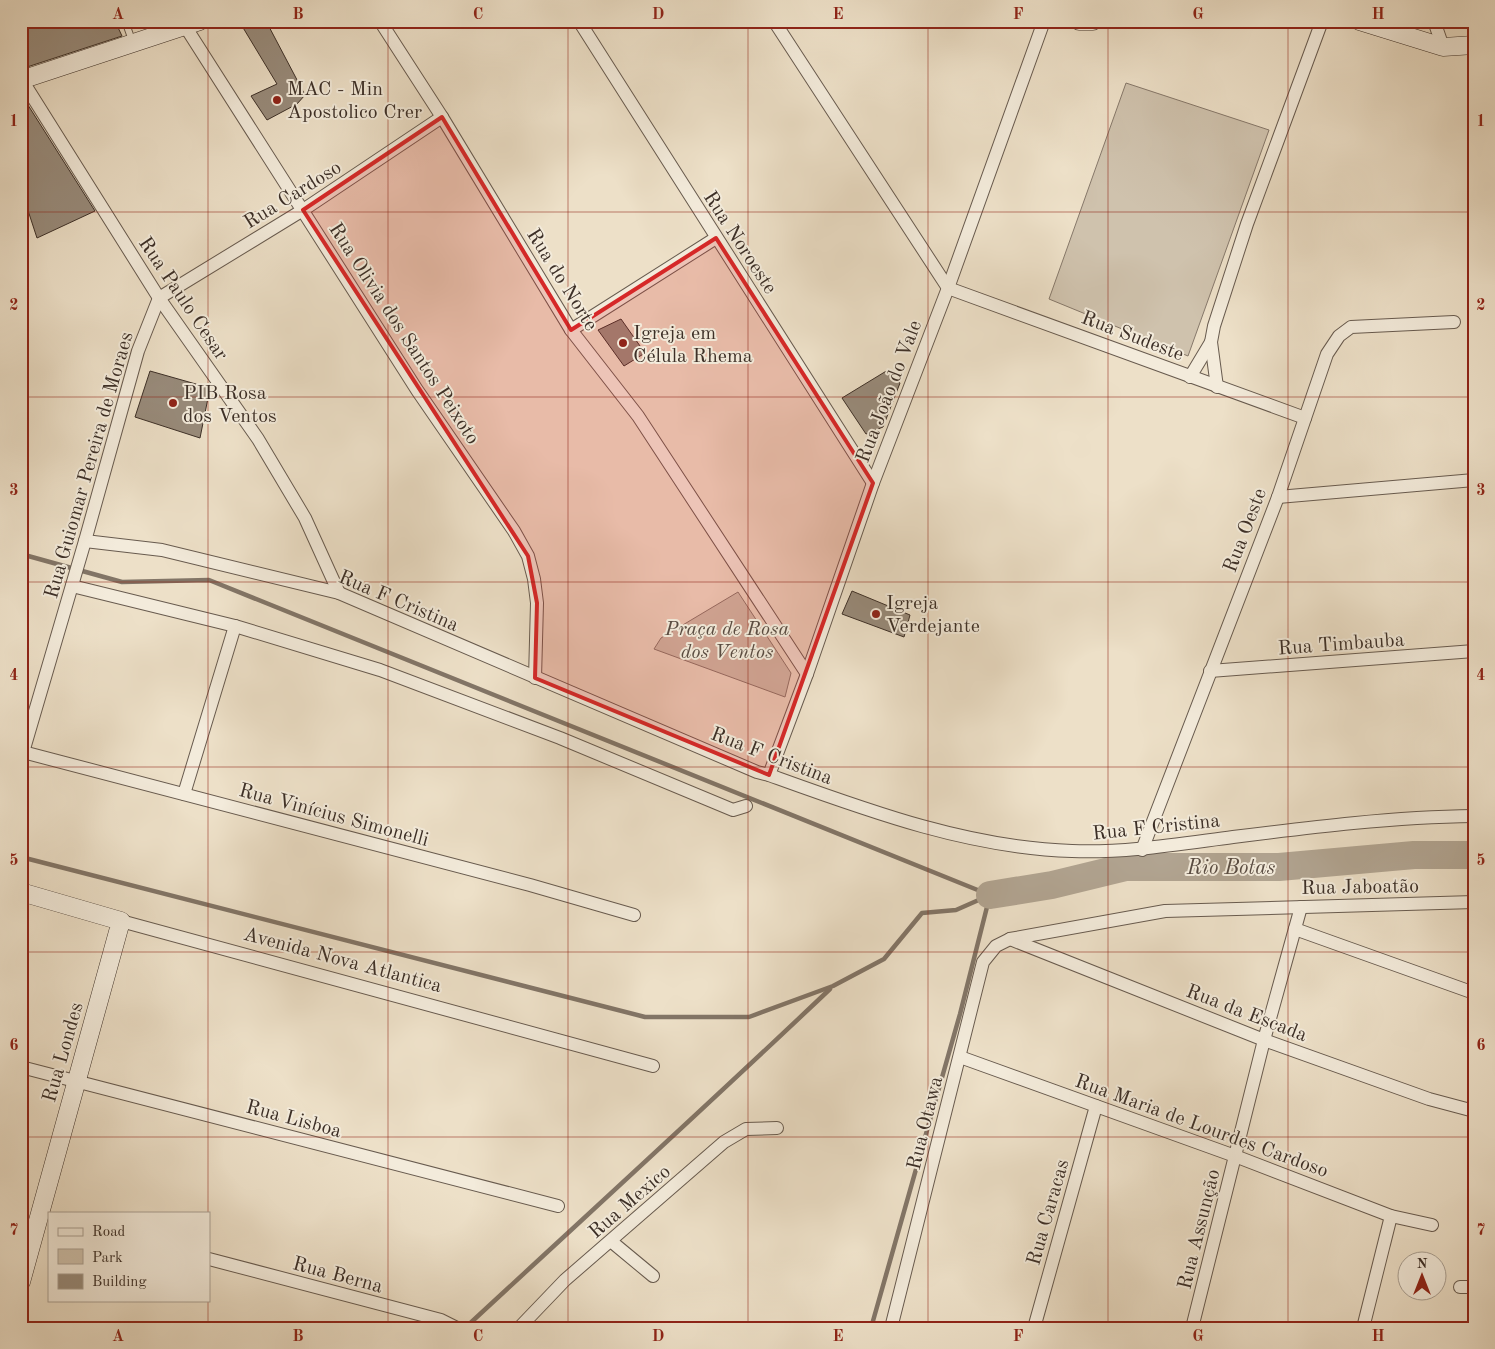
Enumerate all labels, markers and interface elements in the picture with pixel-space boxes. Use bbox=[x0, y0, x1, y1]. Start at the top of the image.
text: A bbox=[112, 7, 124, 23]
text: B bbox=[292, 7, 304, 23]
text: C bbox=[473, 7, 483, 23]
text: D bbox=[652, 7, 664, 23]
text: E bbox=[832, 7, 844, 23]
text: F bbox=[1013, 7, 1024, 23]
text: G bbox=[1192, 7, 1204, 23]
text: H bbox=[1371, 7, 1385, 23]
place label: MAC - Min Apostolico Crer bbox=[287, 80, 422, 123]
marker: MAC - Min Apostolico Crer bbox=[271, 94, 283, 106]
text: 1 bbox=[9, 114, 19, 130]
text: 1 bbox=[1476, 114, 1486, 130]
street label: Rua Cardoso bbox=[241, 158, 345, 234]
street label: Rua Noroeste bbox=[699, 188, 780, 298]
street label: Rua Olivia dos Santos Peixoto bbox=[324, 220, 482, 448]
street label: Rua do Norte bbox=[522, 226, 601, 335]
street label: Rua Paulo Cesar bbox=[134, 234, 231, 364]
text: 2 bbox=[9, 298, 19, 314]
text: 2 bbox=[1476, 298, 1486, 314]
street label: Rua Sudeste bbox=[1078, 308, 1186, 366]
street label: Rua João do Vale bbox=[853, 318, 926, 466]
place label: Igreja em Célula Rhema bbox=[633, 324, 753, 367]
street label: Rua Guiomar Pereira de Moraes bbox=[42, 330, 138, 601]
marker: Igreja em Célula Rhema bbox=[617, 337, 629, 349]
place label: PIB Rosa dos Ventos bbox=[183, 384, 277, 427]
marker: PIB Rosa dos Ventos bbox=[167, 397, 179, 409]
text: 3 bbox=[9, 483, 19, 499]
text: 3 bbox=[1476, 483, 1486, 499]
street label: Rua Oeste bbox=[1221, 486, 1271, 576]
street label: Rua F Cristina bbox=[335, 568, 461, 636]
place label: Igreja Verdejante bbox=[886, 594, 980, 637]
marker: Igreja Verdejante bbox=[870, 608, 882, 620]
park label: Praça de Rosa dos Ventos bbox=[664, 620, 789, 663]
street label: Rua Timbauba bbox=[1277, 631, 1405, 659]
text: 4 bbox=[9, 668, 19, 684]
text: 4 bbox=[1476, 668, 1486, 684]
street label: Rua F Cristina bbox=[708, 725, 835, 789]
street label: Rua Vinícius Simonelli bbox=[236, 781, 431, 851]
street label: Rua F Cristina bbox=[1091, 811, 1221, 845]
text: 5 bbox=[9, 853, 19, 869]
text: 5 bbox=[1476, 853, 1486, 869]
water label: Rio Botas bbox=[1186, 858, 1276, 879]
street label: Rua Jaboatão bbox=[1301, 877, 1419, 899]
street label: Avenida Nova Atlantica bbox=[241, 925, 444, 997]
street label: Rua da Escada bbox=[1183, 982, 1310, 1046]
street label: Rua Londes bbox=[40, 1000, 88, 1105]
text: 6 bbox=[9, 1038, 19, 1054]
text: 6 bbox=[1476, 1038, 1486, 1054]
street label: Rua Maria de Lourdes Cardoso bbox=[1072, 1072, 1331, 1182]
street label: Rua Otawa bbox=[905, 1075, 947, 1172]
street label: Rua Lisboa bbox=[244, 1098, 344, 1142]
street label: Rua Caracas bbox=[1024, 1157, 1074, 1268]
street label: Rua Mexico bbox=[586, 1162, 675, 1243]
street label: Rua Assunção bbox=[1175, 1167, 1225, 1292]
legend bbox=[48, 1212, 210, 1302]
text: 7 bbox=[9, 1223, 19, 1239]
text: 7 bbox=[1476, 1223, 1486, 1239]
text: Road bbox=[92, 1225, 126, 1240]
text: Park bbox=[92, 1251, 123, 1266]
north arrow bbox=[1398, 1252, 1448, 1302]
street label: Rua Berna bbox=[290, 1254, 385, 1298]
text: N bbox=[1417, 1257, 1428, 1271]
text: Building bbox=[92, 1275, 147, 1290]
text: A bbox=[112, 1329, 124, 1345]
text: B bbox=[292, 1329, 304, 1345]
text: C bbox=[473, 1329, 483, 1345]
text: D bbox=[652, 1329, 664, 1345]
text: E bbox=[832, 1329, 844, 1345]
text: F bbox=[1013, 1329, 1024, 1345]
text: G bbox=[1192, 1329, 1204, 1345]
text: H bbox=[1371, 1329, 1385, 1345]

